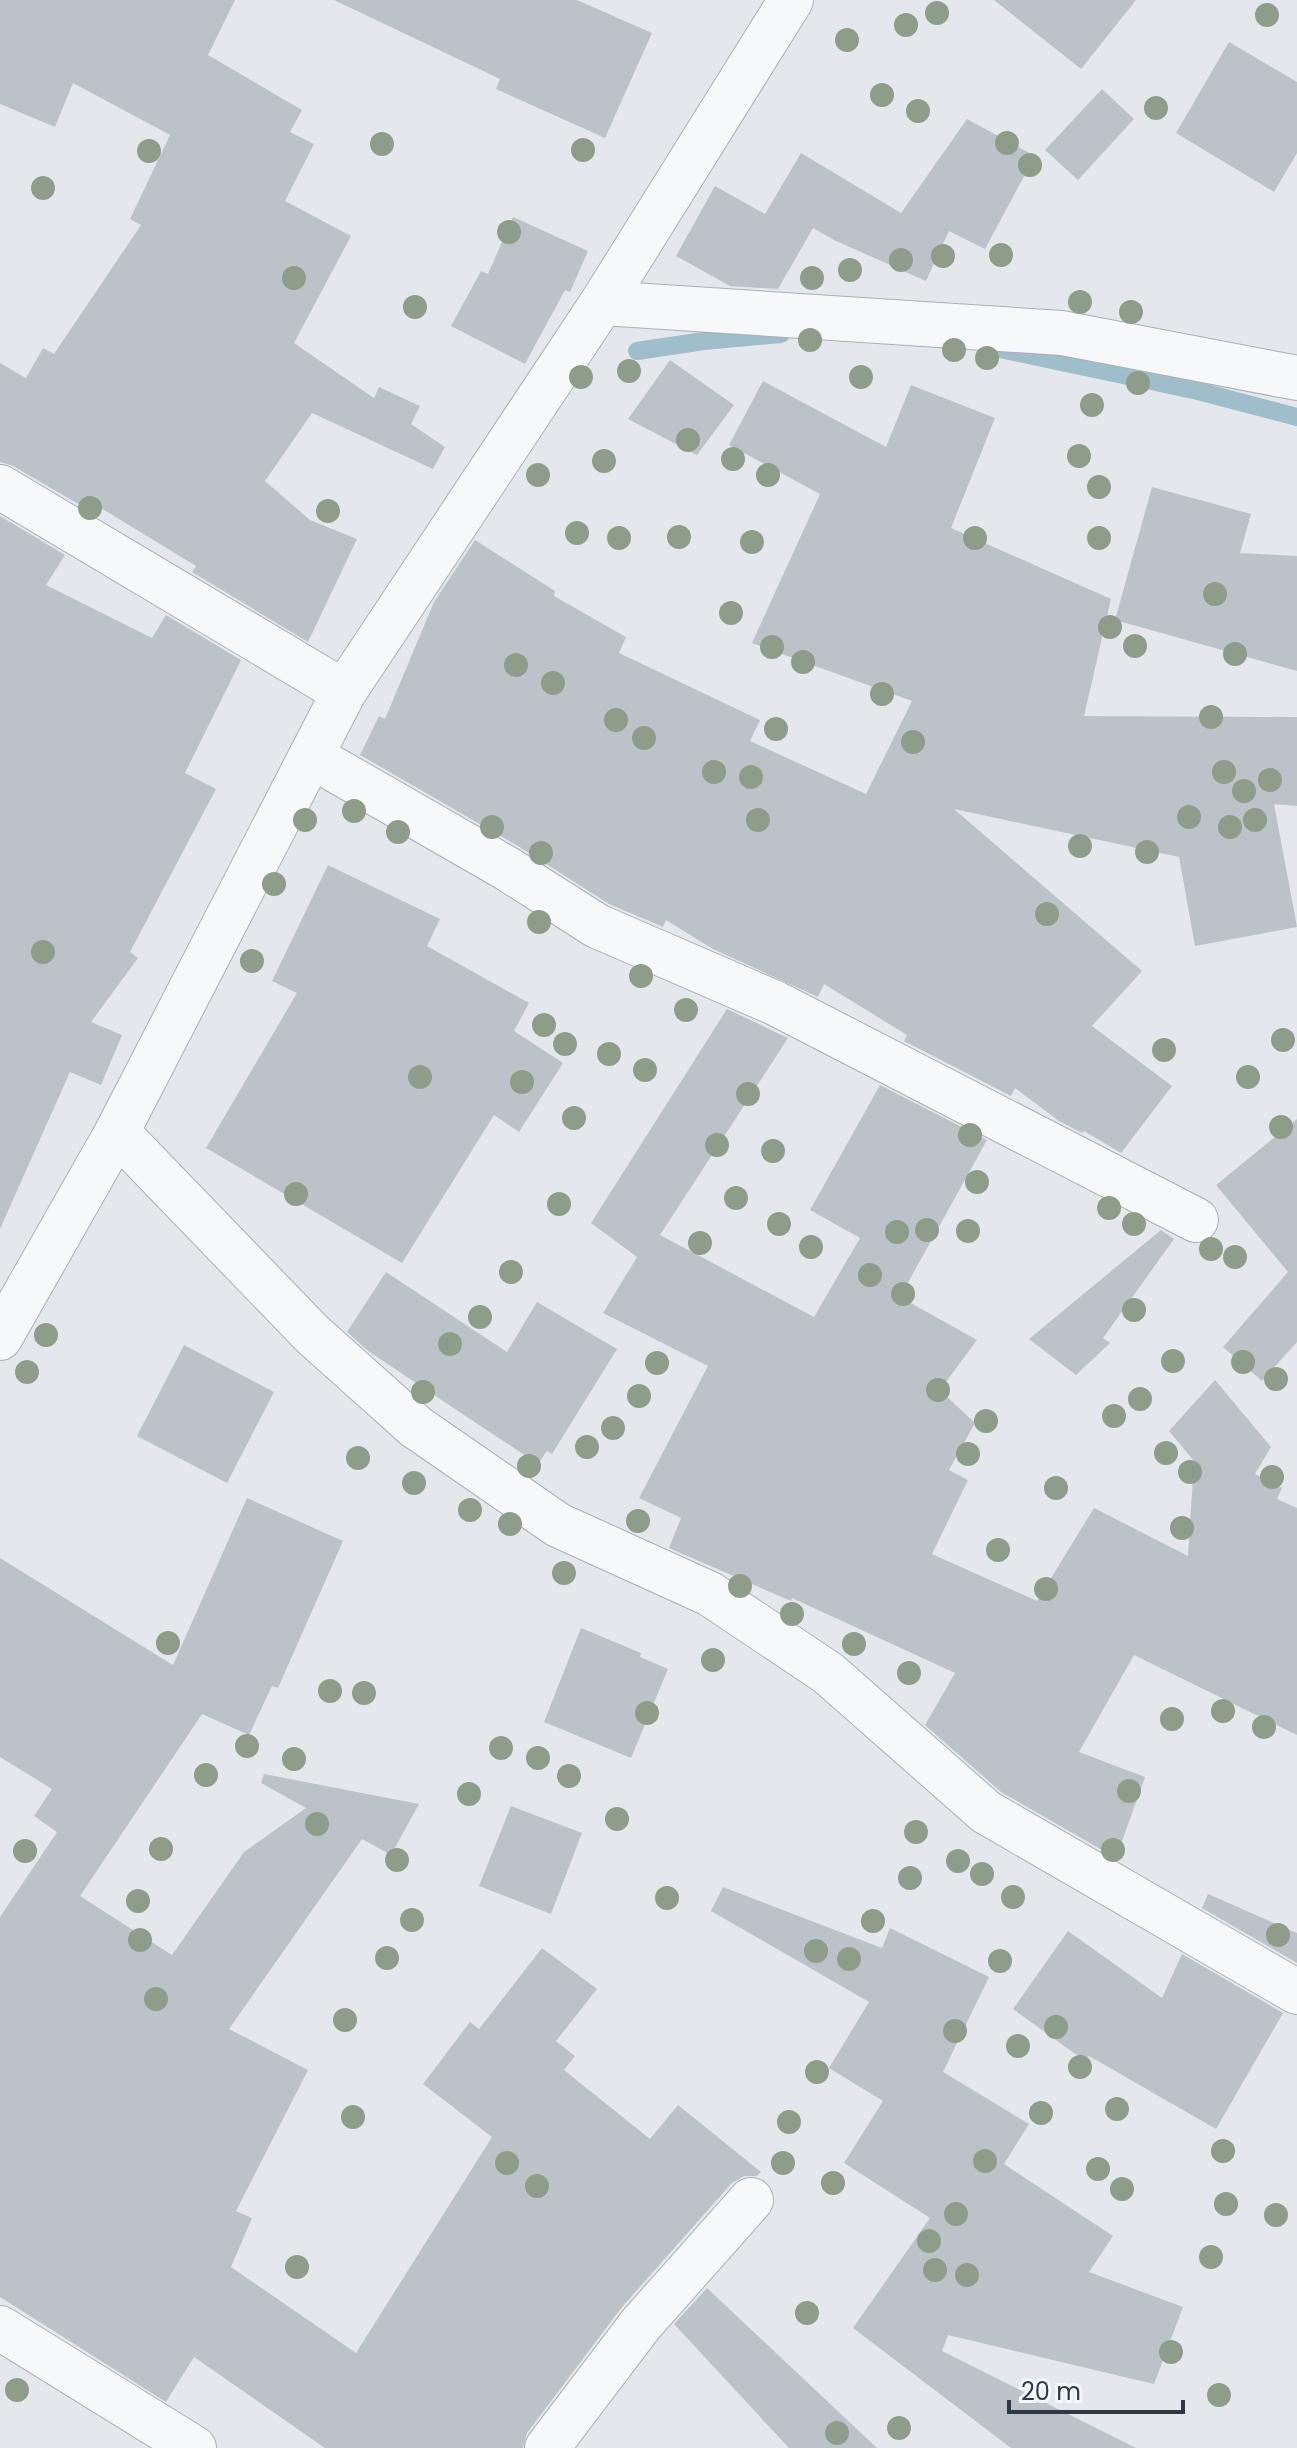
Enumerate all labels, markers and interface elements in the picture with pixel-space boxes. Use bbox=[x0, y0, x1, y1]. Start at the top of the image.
scale bar bbox=[1009, 2364, 1183, 2414]
text: 20 m bbox=[1021, 2375, 1081, 2408]

